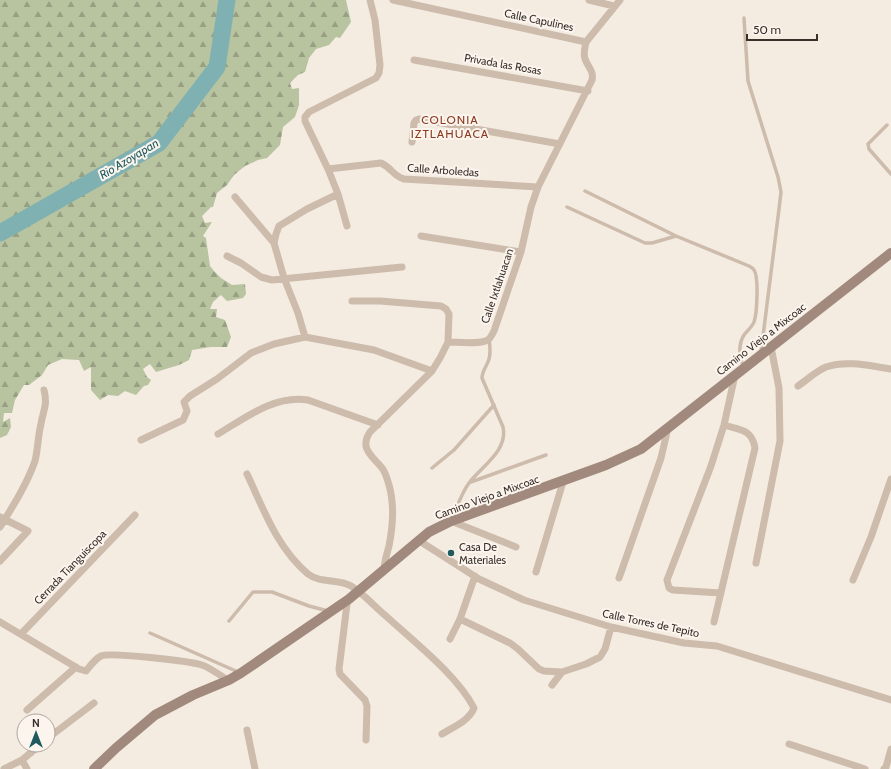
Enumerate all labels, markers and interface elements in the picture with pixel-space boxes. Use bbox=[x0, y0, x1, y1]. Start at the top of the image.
street label: Calle Capulines bbox=[503, 6, 575, 34]
scale bar bbox=[747, 16, 817, 42]
text: 50 m bbox=[753, 22, 781, 37]
street label: Privada las Rosas bbox=[463, 50, 543, 78]
district label: COLONIA IZTLAHUACA bbox=[411, 112, 489, 141]
water label: Rio Azoyapan bbox=[96, 135, 161, 182]
street label: Calle Arboledas bbox=[407, 161, 480, 180]
street label: Calle Ixtlahuacan bbox=[478, 247, 516, 325]
street label: Camino Viejo a Mixcoac bbox=[713, 300, 809, 378]
street label: Camino Viejo a Mixcoac bbox=[433, 472, 541, 522]
street label: Cerrada Tianguiscopa bbox=[31, 526, 110, 607]
place label: Casa De Materiales bbox=[459, 540, 507, 567]
marker: Casa De Materiales bbox=[446, 548, 456, 558]
street label: Calle Torres de Tepito bbox=[601, 606, 701, 640]
north arrow bbox=[16, 713, 56, 753]
text: N bbox=[32, 716, 40, 730]

